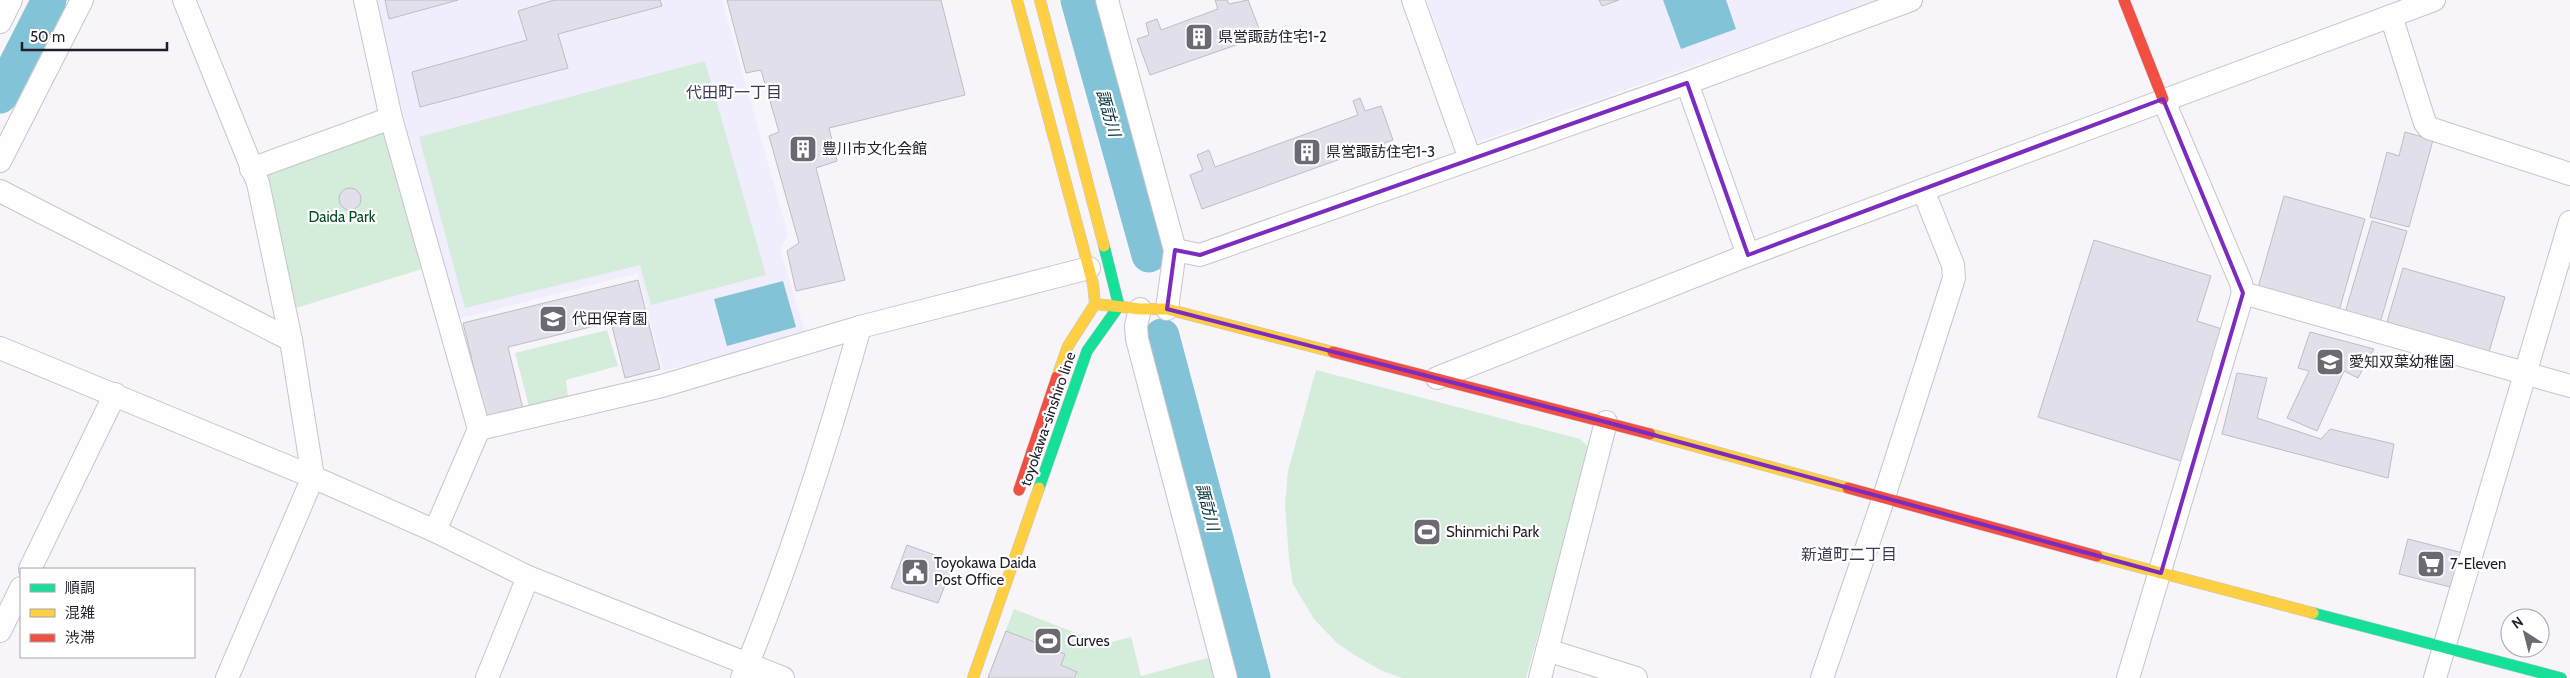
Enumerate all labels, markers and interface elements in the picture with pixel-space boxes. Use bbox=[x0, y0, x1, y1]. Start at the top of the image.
scale bar bbox=[22, 20, 168, 52]
building icon: 県営諏訪住宅1-2 bbox=[1184, 22, 1214, 52]
text: 50 m bbox=[30, 28, 65, 46]
place label: 県営諏訪住宅1-2 bbox=[1218, 28, 1327, 46]
district label: 代田町一丁目 bbox=[686, 83, 782, 102]
water label: 諏訪川 bbox=[1093, 87, 1125, 141]
building icon: 豊川市文化会館 bbox=[788, 134, 818, 164]
building icon: 県営諏訪住宅1-3 bbox=[1292, 137, 1322, 167]
place label: 豊川市文化会館 bbox=[822, 140, 927, 158]
place label: 県営諏訪住宅1-3 bbox=[1326, 143, 1435, 161]
park label: Daida Park bbox=[308, 208, 376, 226]
school or university icon: 代田保育園 bbox=[538, 304, 568, 334]
place label: 代田保育園 bbox=[572, 310, 647, 328]
school or university icon: 愛知双葉幼稚園 bbox=[2315, 347, 2345, 377]
street label: toyokawa-sinshiro line bbox=[1017, 349, 1080, 489]
place label: 愛知双葉幼稚園 bbox=[2349, 353, 2454, 371]
water label: 諏訪川 bbox=[1192, 481, 1223, 535]
sports icon: Shinmichi Park bbox=[1412, 517, 1442, 547]
place label: Shinmichi Park bbox=[1446, 523, 1540, 541]
district label: 新道町二丁目 bbox=[1801, 545, 1897, 564]
supermarket icon: 7-Eleven bbox=[2416, 549, 2446, 579]
place label: Toyokawa Daida Post Office bbox=[934, 554, 1037, 589]
place label: 7-Eleven bbox=[2450, 555, 2506, 573]
public building icon: Toyokawa Daida Post Office bbox=[900, 557, 930, 587]
legend bbox=[20, 568, 195, 658]
text: 順調 bbox=[65, 579, 95, 597]
text: 混雑 bbox=[65, 604, 95, 622]
north arrow bbox=[2500, 608, 2550, 658]
text: N bbox=[2508, 612, 2527, 633]
sports icon: Curves bbox=[1033, 626, 1063, 656]
text: 渋滞 bbox=[65, 629, 95, 647]
place label: Curves bbox=[1067, 632, 1110, 650]

